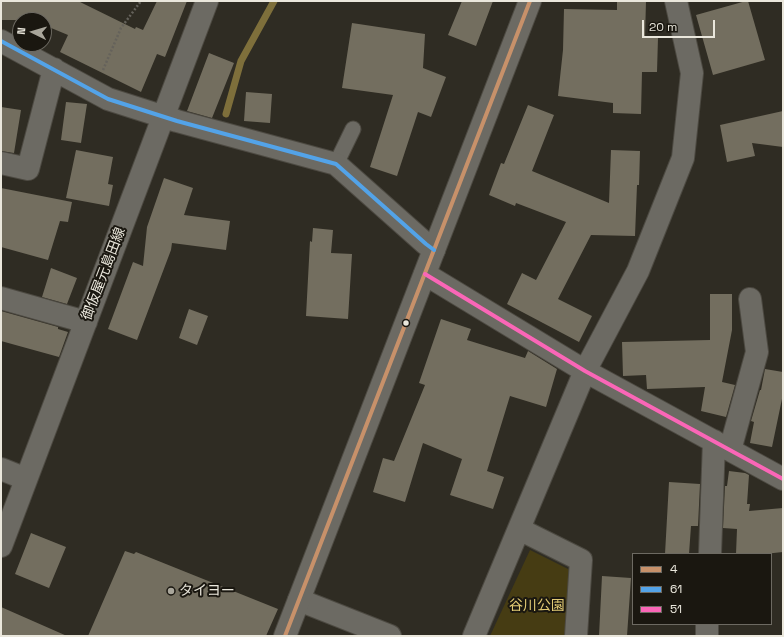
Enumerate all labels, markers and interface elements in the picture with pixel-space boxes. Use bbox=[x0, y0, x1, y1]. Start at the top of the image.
north arrow bbox=[12, 12, 52, 52]
scale bar bbox=[644, 12, 717, 38]
text: 20 m bbox=[649, 19, 677, 35]
text: N bbox=[14, 27, 28, 35]
street label: 御仮屋元島田線 bbox=[79, 225, 129, 323]
unlabelled marker bbox=[401, 318, 411, 328]
legend bbox=[632, 553, 772, 625]
text: 4 bbox=[670, 561, 678, 577]
text: 61 bbox=[670, 581, 682, 597]
place label: タイヨー bbox=[179, 583, 235, 599]
marker: タイヨー bbox=[166, 586, 176, 596]
park label: 谷川公園 bbox=[509, 598, 565, 614]
text: 51 bbox=[670, 601, 682, 617]

